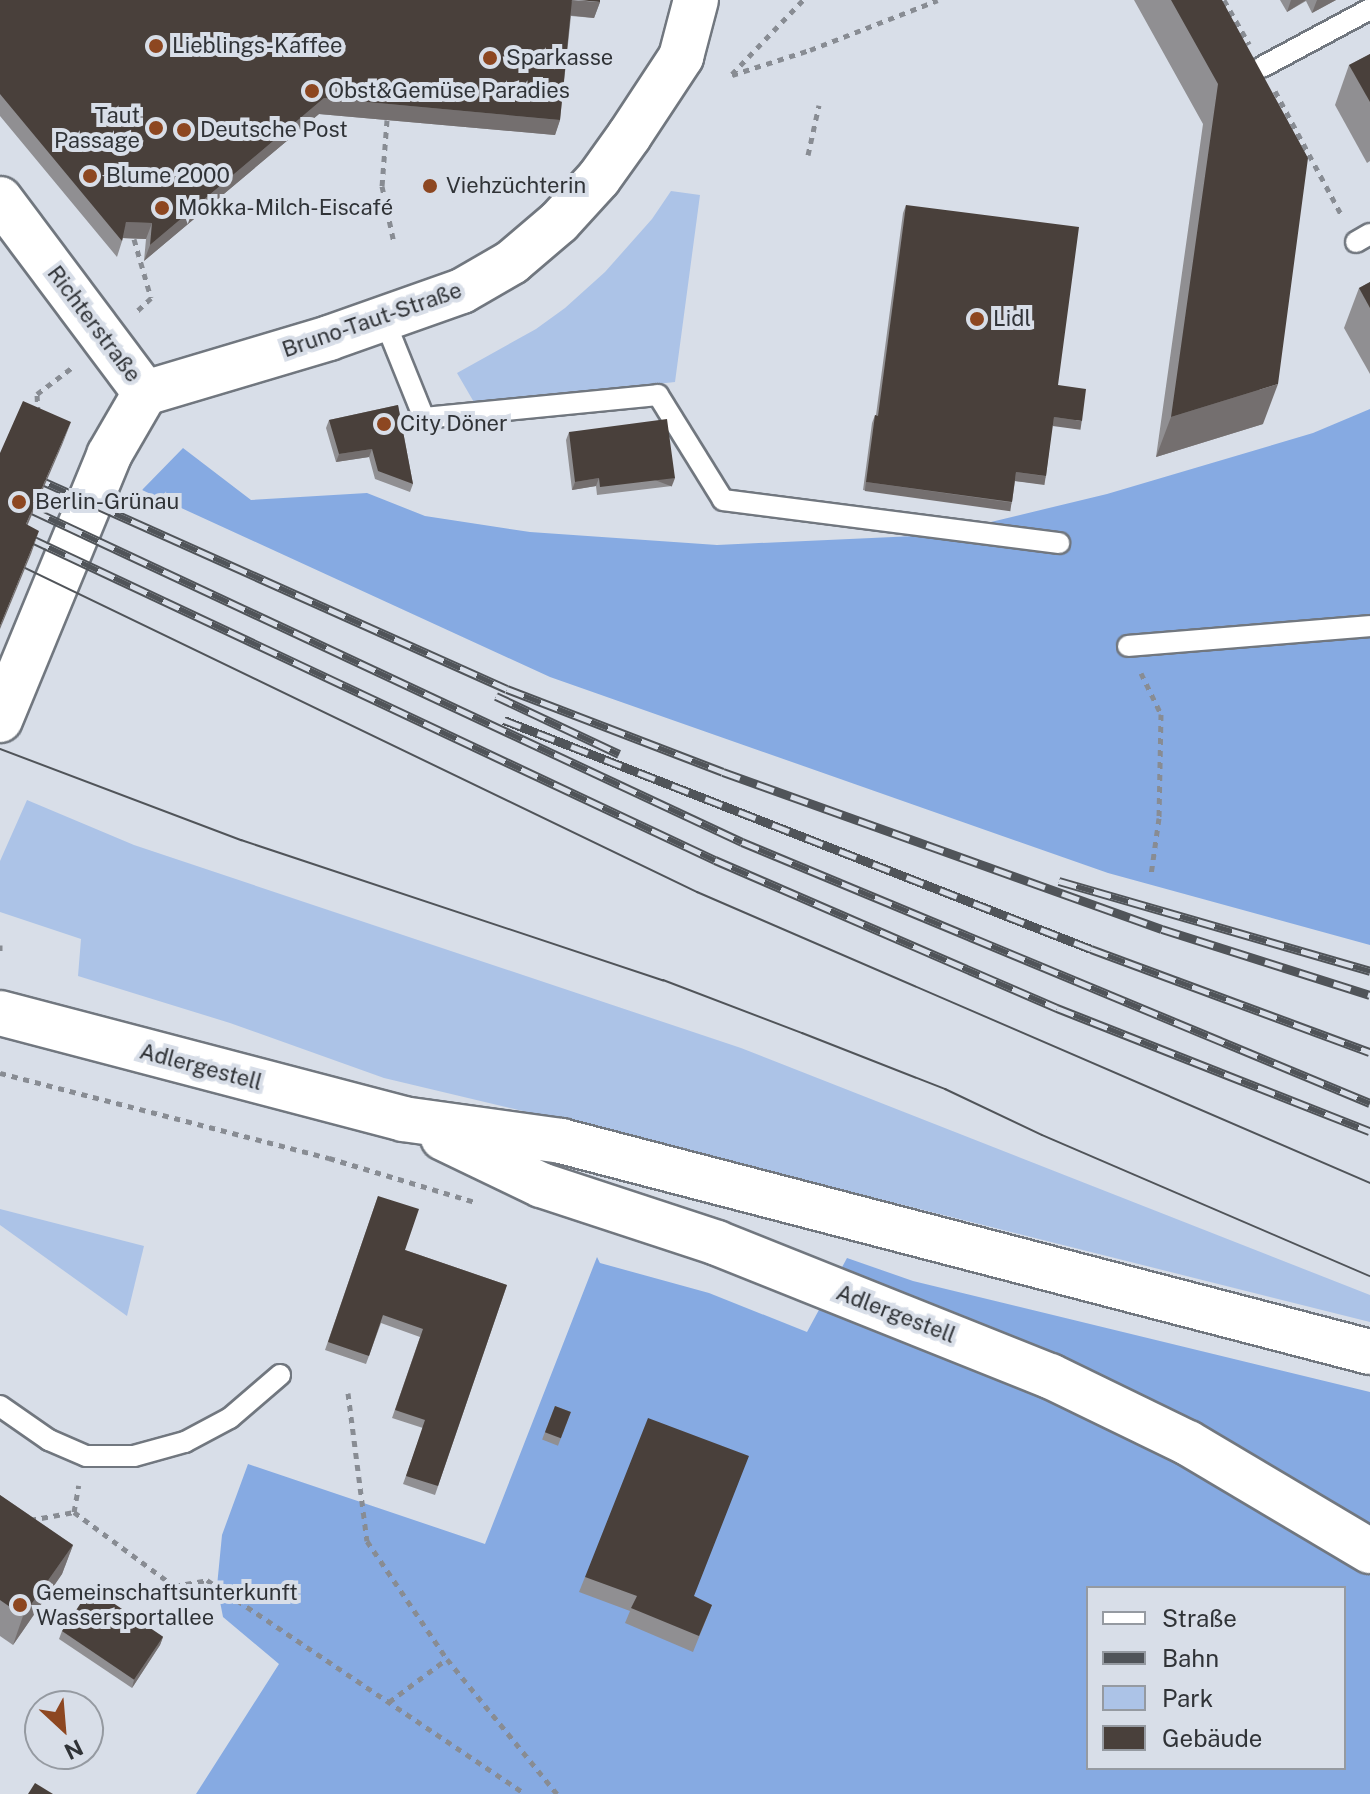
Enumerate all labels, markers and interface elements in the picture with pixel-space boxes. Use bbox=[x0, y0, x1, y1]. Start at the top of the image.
place label: Lieblings-Kaffee bbox=[172, 33, 342, 59]
marker: Lieblings-Kaffee bbox=[147, 37, 165, 55]
place label: Sparkasse bbox=[506, 45, 613, 71]
marker: Sparkasse bbox=[481, 49, 499, 67]
place label: Obst&Gemüse Paradies bbox=[328, 78, 570, 104]
marker: Obst&Gemüse Paradies bbox=[303, 82, 321, 100]
place label: Taut Passage bbox=[54, 102, 140, 154]
place label: Deutsche Post bbox=[200, 117, 348, 143]
marker: Taut Passage bbox=[147, 119, 165, 137]
marker: Deutsche Post bbox=[175, 121, 193, 139]
place label: Blume 2000 bbox=[106, 163, 230, 189]
marker: Blume 2000 bbox=[81, 167, 99, 185]
place label: Viehzüchterin bbox=[446, 173, 586, 199]
marker: Viehzüchterin bbox=[421, 177, 439, 195]
place label: Mokka-Milch-Eiscafé bbox=[178, 195, 393, 221]
marker: Mokka-Milch-Eiscafé bbox=[153, 199, 171, 217]
street label: Richterstraße bbox=[42, 261, 146, 387]
street label: Bruno-Taut-Straße bbox=[279, 277, 465, 363]
place label: Lidl bbox=[993, 306, 1031, 332]
marker: Lidl bbox=[968, 310, 986, 328]
place label: City Döner bbox=[400, 411, 508, 437]
marker: City Döner bbox=[375, 415, 393, 433]
place label: Berlin-Grünau bbox=[35, 489, 179, 515]
marker: Berlin-Grünau bbox=[10, 493, 28, 511]
street label: Adlergestell bbox=[137, 1038, 265, 1096]
street label: Adlergestell bbox=[833, 1279, 959, 1349]
place label: Gemeinschaftsunterkunft Wassersportallee bbox=[36, 1579, 298, 1630]
legend bbox=[1086, 1586, 1346, 1770]
marker: Gemeinschaftsunterkunft Wassersportallee bbox=[11, 1596, 29, 1614]
text: Straße bbox=[1162, 1604, 1237, 1632]
text: Bahn bbox=[1162, 1644, 1219, 1672]
text: Park bbox=[1162, 1684, 1213, 1712]
north arrow bbox=[24, 1690, 104, 1770]
text: Gebäude bbox=[1162, 1724, 1262, 1752]
text: N bbox=[60, 1734, 87, 1765]

